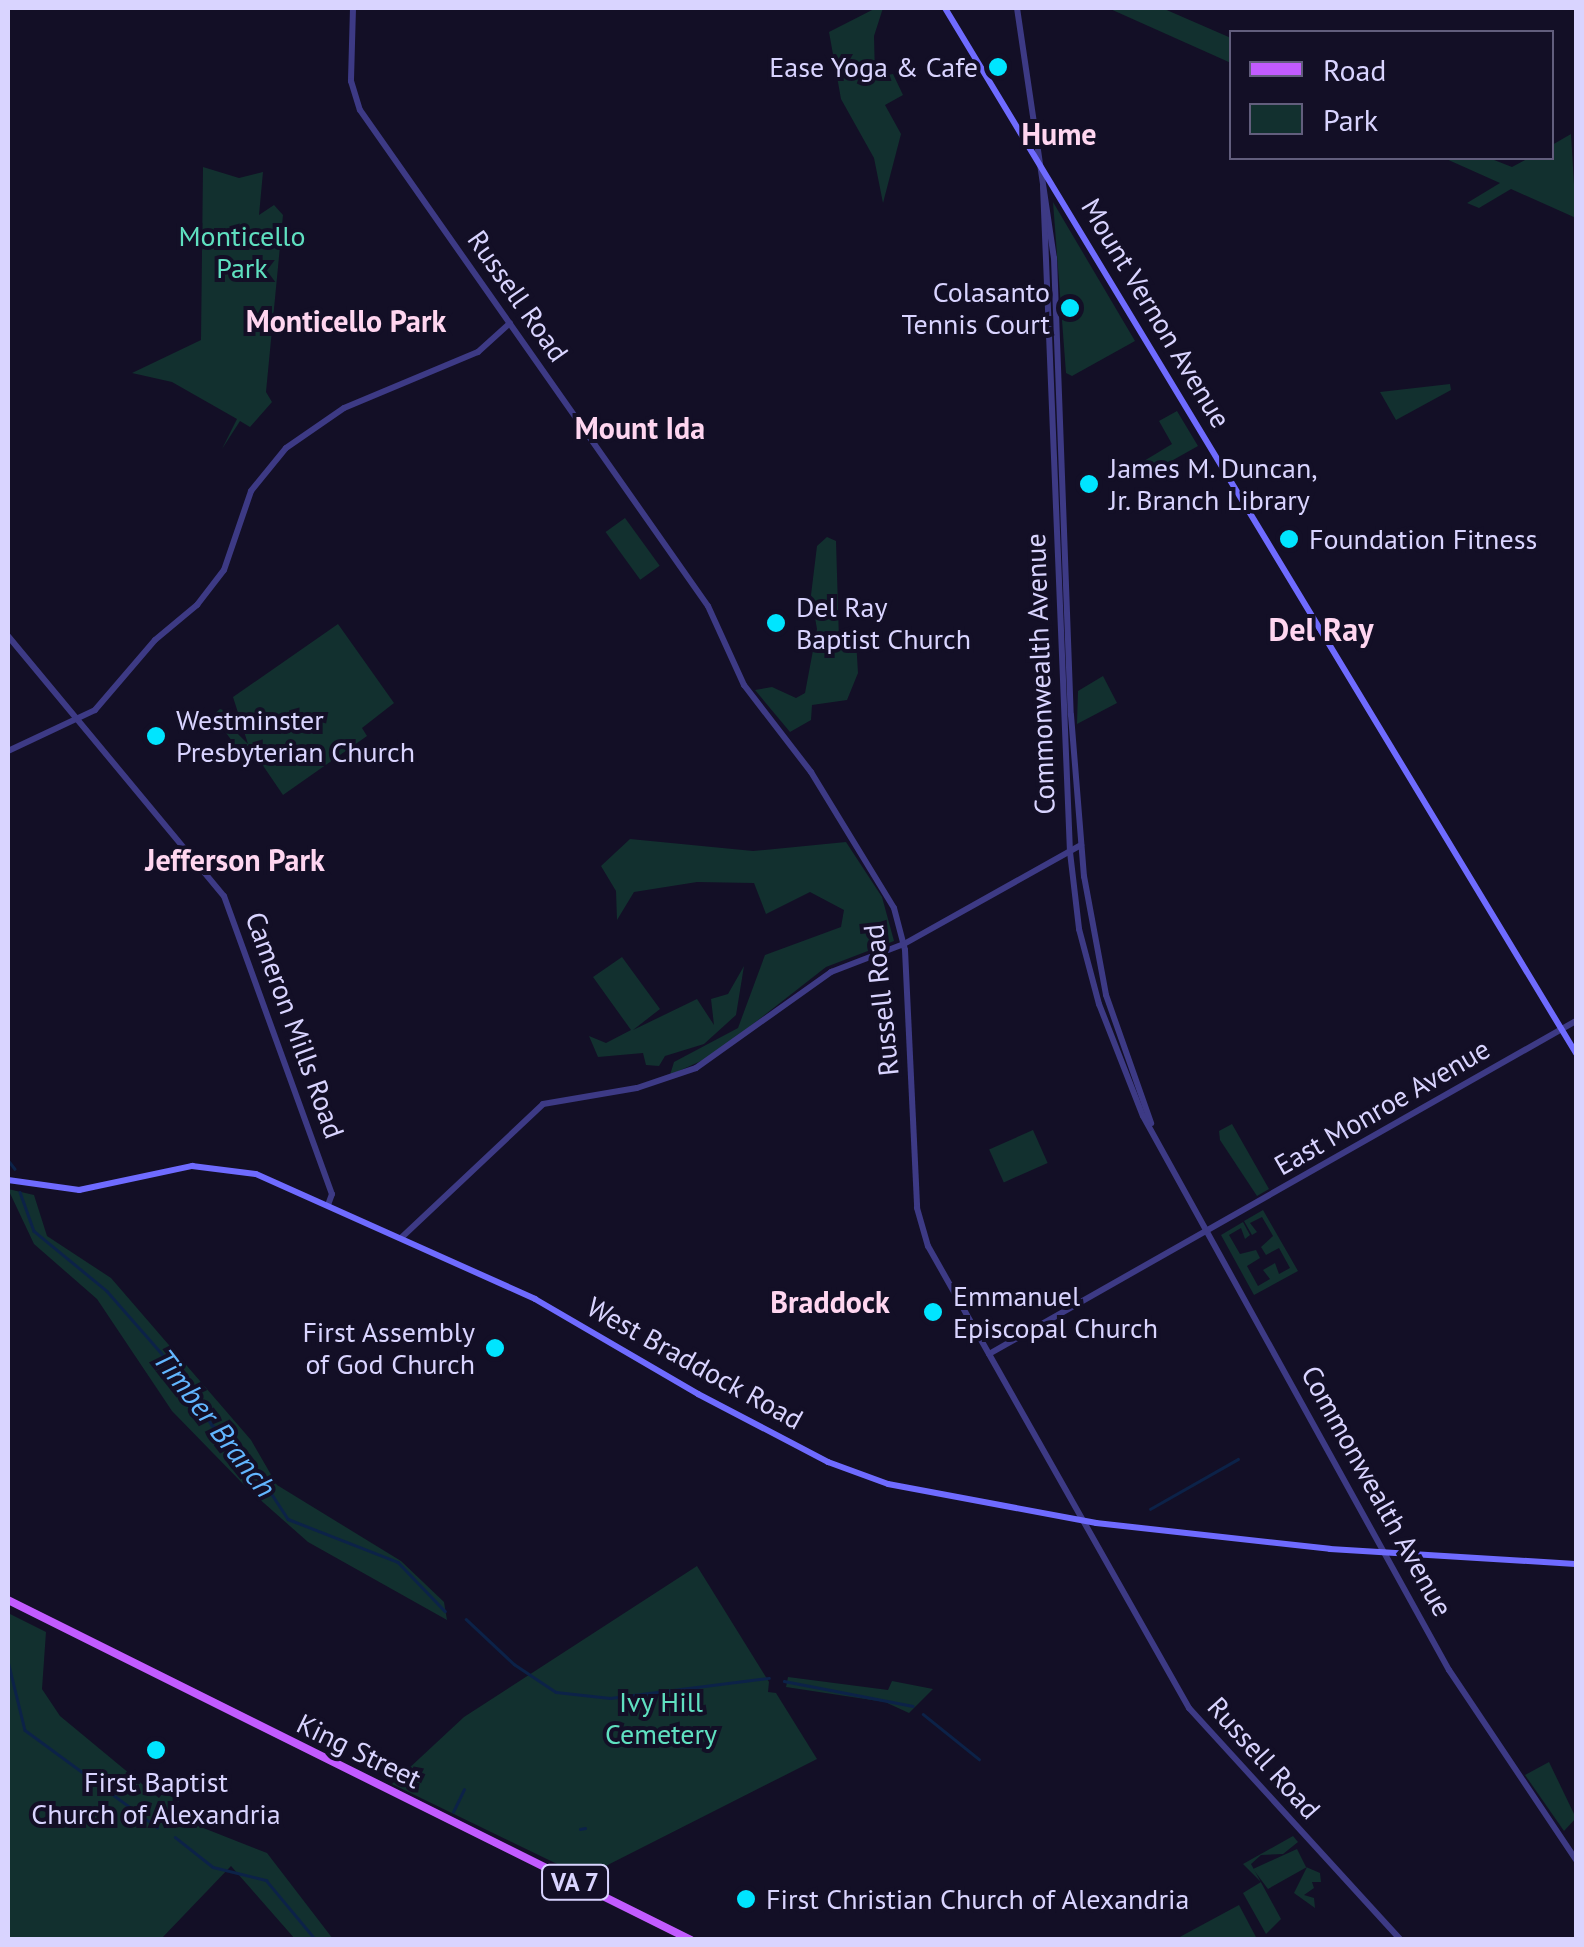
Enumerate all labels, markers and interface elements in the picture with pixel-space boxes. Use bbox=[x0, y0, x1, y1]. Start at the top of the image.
legend bbox=[1229, 30, 1554, 160]
place label: Ease Yoga & Cafe bbox=[768, 50, 978, 84]
text: Road bbox=[1323, 50, 1387, 89]
marker: Ease Yoga & Cafe bbox=[987, 56, 1009, 78]
text: Park bbox=[1323, 100, 1378, 139]
district label: Hume bbox=[1021, 116, 1097, 152]
street label: Mount Vernon Avenue bbox=[1074, 192, 1238, 434]
park label: Monticello Park bbox=[178, 219, 306, 285]
street label: Russell Road bbox=[461, 224, 575, 368]
place label: Colasanto Tennis Court bbox=[901, 275, 1050, 341]
marker: Colasanto Tennis Court bbox=[1059, 297, 1081, 319]
district label: Monticello Park bbox=[246, 303, 446, 339]
district label: Mount Ida bbox=[575, 410, 705, 446]
place label: James M. Duncan, Jr. Branch Library bbox=[1109, 451, 1320, 517]
marker: James M. Duncan, Jr. Branch Library bbox=[1078, 473, 1100, 495]
place label: Foundation Fitness bbox=[1309, 522, 1537, 556]
marker: Foundation Fitness bbox=[1278, 528, 1300, 550]
street label: Commonwealth Avenue bbox=[1018, 532, 1062, 816]
place label: Del Ray Baptist Church bbox=[796, 590, 971, 656]
district label: Del Ray bbox=[1269, 610, 1373, 648]
marker: Del Ray Baptist Church bbox=[765, 612, 787, 634]
place label: Westminster Presbyterian Church bbox=[176, 703, 415, 769]
marker: Westminster Presbyterian Church bbox=[145, 725, 167, 747]
district label: Jefferson Park bbox=[145, 842, 325, 878]
street label: Cameron Mills Road bbox=[238, 907, 352, 1143]
street label: Russell Road bbox=[856, 922, 906, 1078]
street label: East Monroe Avenue bbox=[1268, 1032, 1496, 1182]
place label: Emmanuel Episcopal Church bbox=[953, 1279, 1158, 1345]
district label: Braddock bbox=[770, 1284, 890, 1320]
street label: West Braddock Road bbox=[581, 1289, 809, 1437]
marker: Emmanuel Episcopal Church bbox=[922, 1301, 944, 1323]
place label: First Assembly of God Church bbox=[301, 1315, 475, 1381]
marker: First Assembly of God Church bbox=[484, 1337, 506, 1359]
water label: Timber Branch bbox=[146, 1342, 284, 1504]
street label: Commonwealth Avenue bbox=[1294, 1359, 1460, 1623]
park label: Ivy Hill Cemetery bbox=[605, 1685, 717, 1751]
street label: Russell Road bbox=[1201, 1690, 1327, 1826]
street label: King Street bbox=[291, 1707, 427, 1795]
marker: First Baptist Church of Alexandria bbox=[145, 1739, 167, 1761]
place label: First Baptist Church of Alexandria bbox=[31, 1765, 281, 1831]
road number: VA 7 bbox=[540, 1862, 610, 1902]
place label: First Christian Church of Alexandria bbox=[766, 1882, 1190, 1916]
marker: First Christian Church of Alexandria bbox=[735, 1888, 757, 1910]

